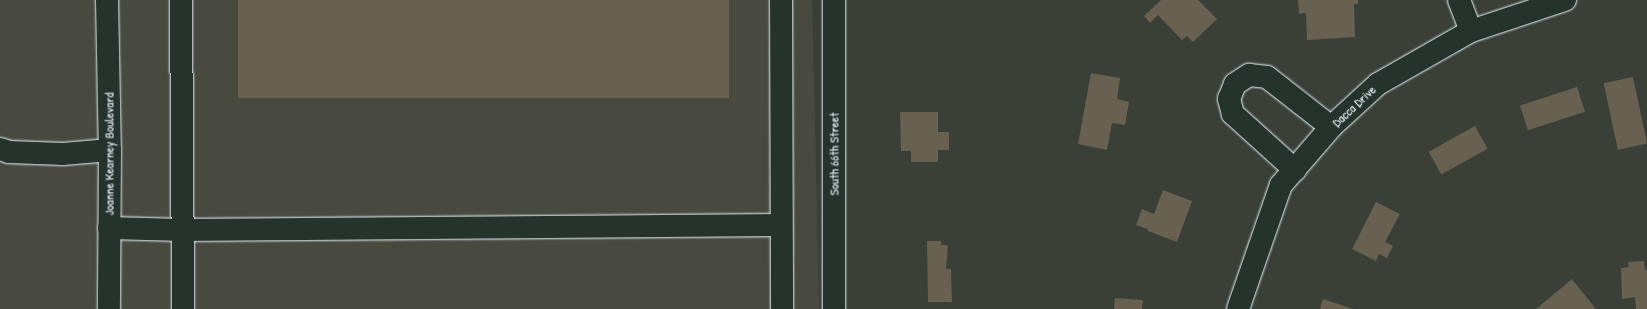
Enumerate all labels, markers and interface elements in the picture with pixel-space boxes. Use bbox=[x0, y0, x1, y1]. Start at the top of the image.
street label: Dacca Drive bbox=[1329, 82, 1379, 130]
street label: Joanne Kearney Boulevard bbox=[101, 93, 117, 215]
street label: South 66th Street bbox=[826, 113, 842, 195]

